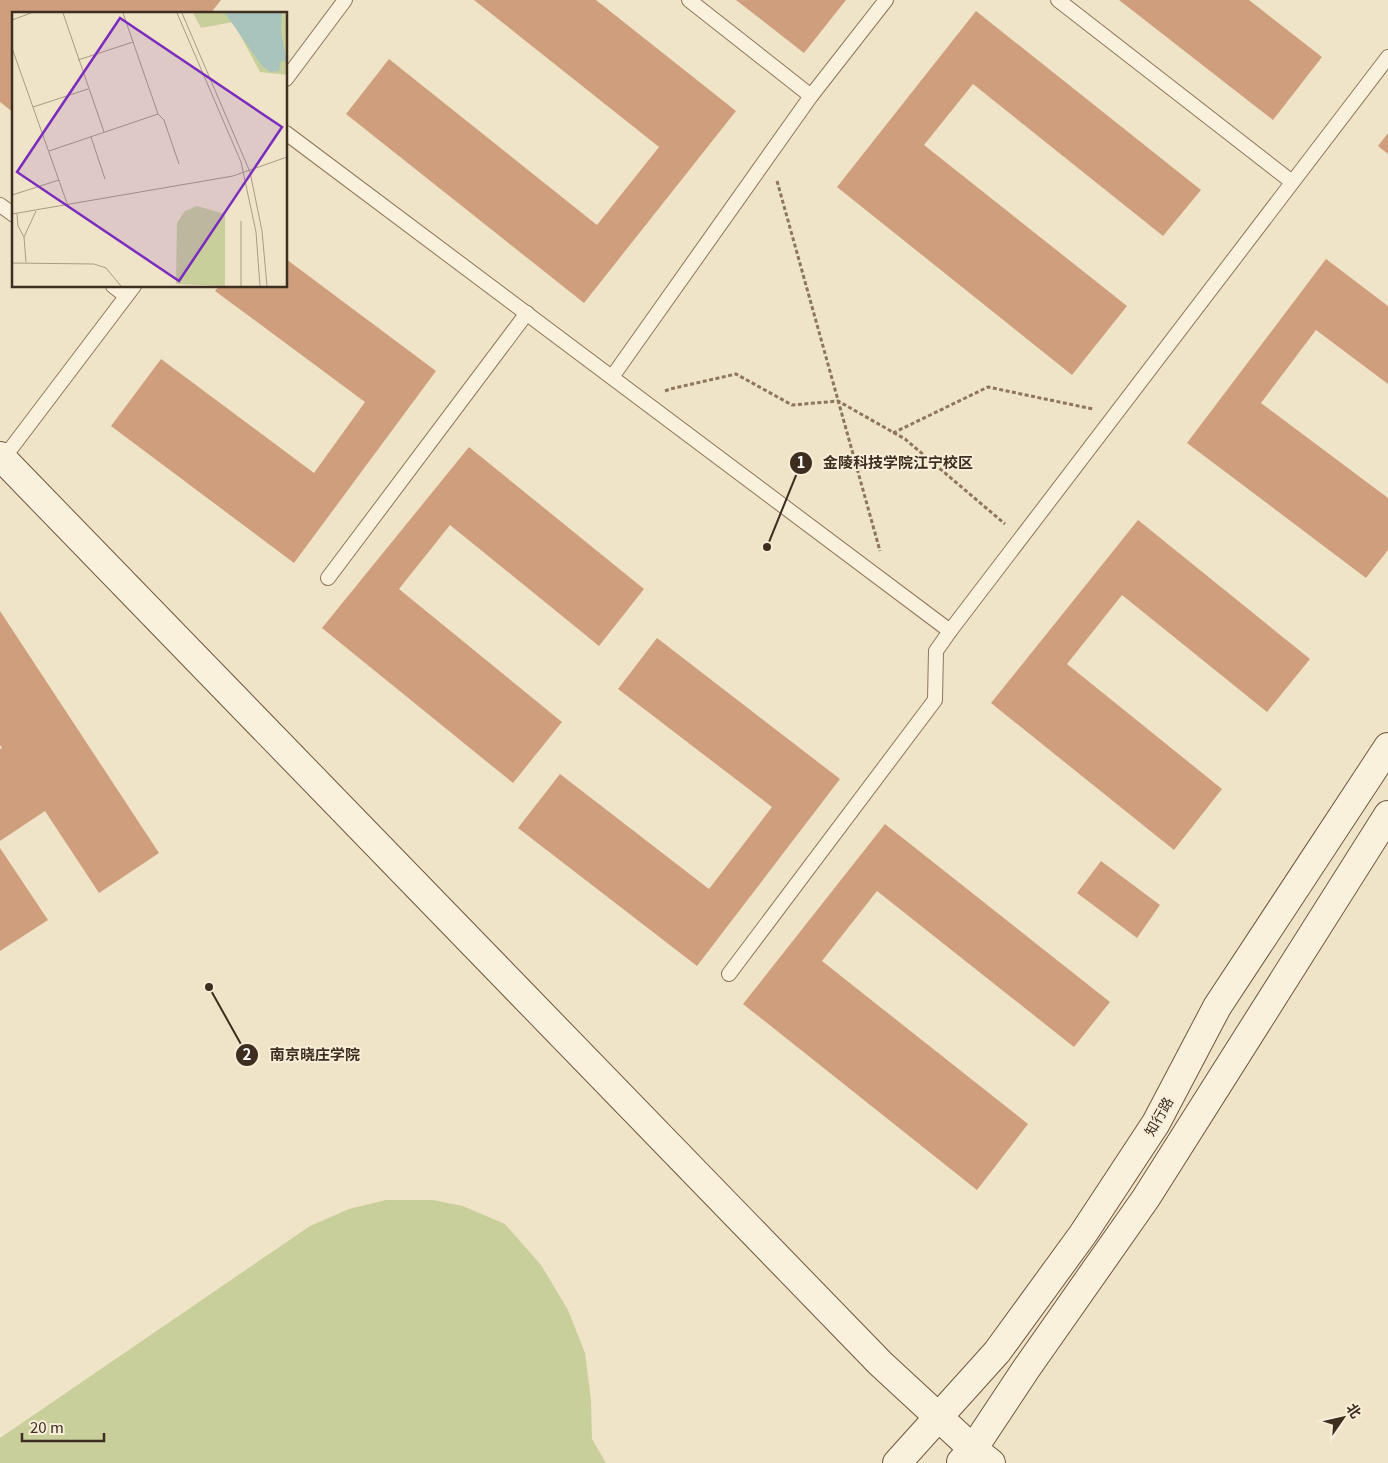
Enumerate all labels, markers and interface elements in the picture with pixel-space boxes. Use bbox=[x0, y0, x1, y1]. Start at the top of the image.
inset map bbox=[12, 12, 288, 288]
callout: 金陵科技学院江宁校区 bbox=[788, 448, 983, 478]
text: 1 bbox=[797, 451, 805, 472]
text: 金陵科技学院江宁校区 bbox=[823, 451, 973, 472]
callout: 南京晓庄学院 bbox=[235, 1040, 370, 1070]
text: 2 bbox=[243, 1043, 252, 1064]
text: 南京晓庄学院 bbox=[270, 1043, 360, 1064]
street label: 知行路 bbox=[1139, 1093, 1177, 1139]
north arrow bbox=[1318, 1393, 1368, 1443]
text: 北 bbox=[1342, 1399, 1367, 1422]
scale bar bbox=[22, 1410, 105, 1442]
text: 20 m bbox=[30, 1416, 64, 1437]

